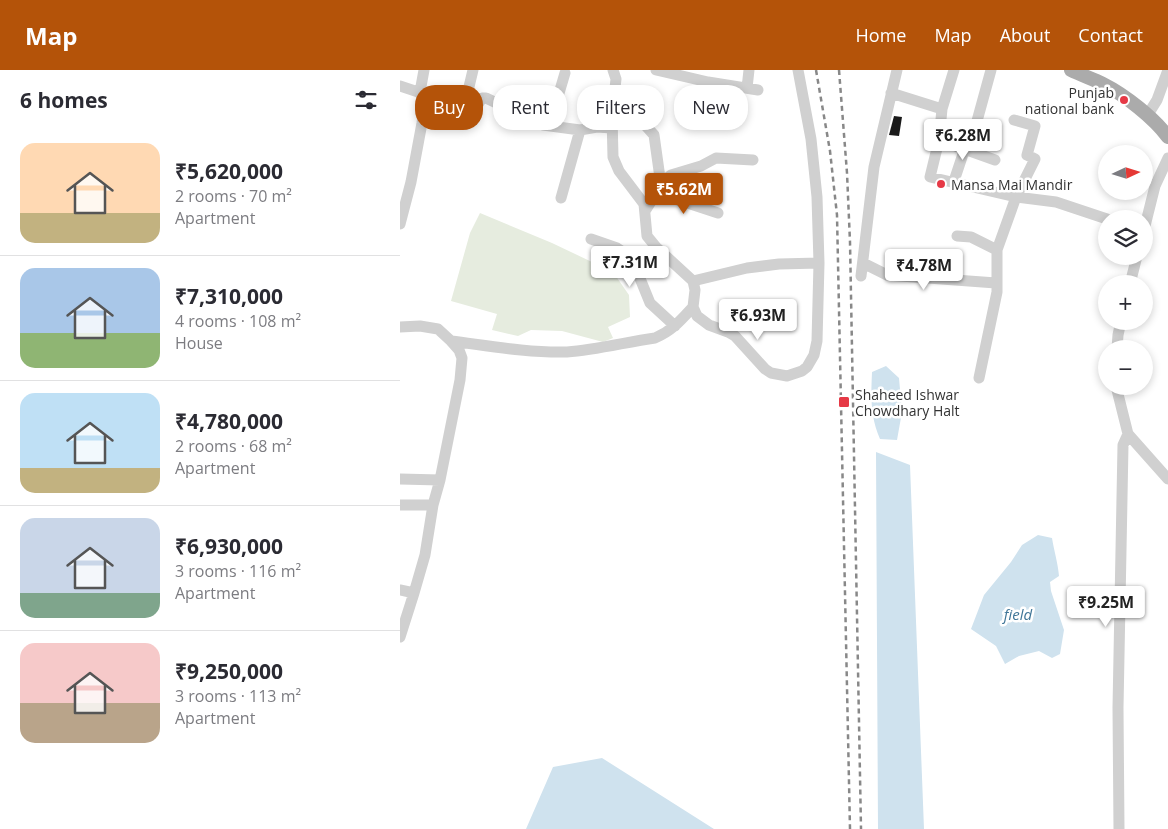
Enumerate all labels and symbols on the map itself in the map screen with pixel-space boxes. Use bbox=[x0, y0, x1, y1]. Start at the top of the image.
place label: Punjab national bank bbox=[1025, 83, 1115, 118]
marker: Punjab national bank bbox=[1118, 94, 1130, 106]
pin: ₹6.28M bbox=[922, 118, 1004, 161]
north arrow bbox=[1098, 145, 1152, 200]
pin: ₹5.62M bbox=[643, 172, 725, 215]
place label: Mansa Mai Mandir bbox=[951, 175, 1073, 194]
marker: Mansa Mai Mandir bbox=[935, 178, 947, 190]
pin: ₹7.31M bbox=[589, 246, 671, 288]
pin: ₹4.78M bbox=[883, 248, 965, 291]
pin: ₹6.93M bbox=[717, 298, 799, 341]
place label: Shaheed Ishwar Chowdhary Halt bbox=[855, 385, 960, 420]
marker: Shaheed Ishwar Chowdhary Halt bbox=[837, 395, 851, 409]
pin: ₹9.25M bbox=[1065, 586, 1147, 628]
water label: field bbox=[1002, 604, 1033, 624]

